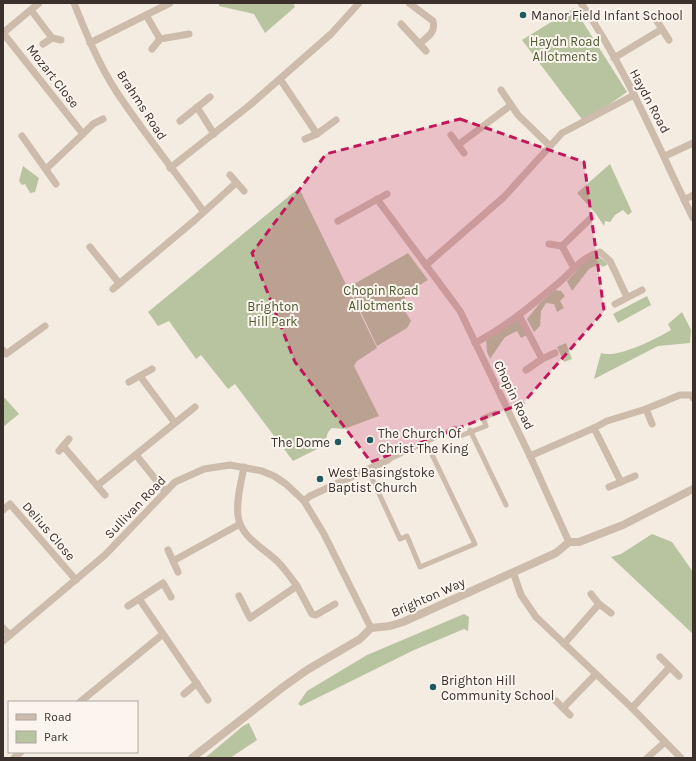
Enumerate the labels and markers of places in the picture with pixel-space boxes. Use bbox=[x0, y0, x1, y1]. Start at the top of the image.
place label: Manor Field Infant School bbox=[531, 8, 683, 23]
marker: Manor Field Infant School bbox=[518, 10, 528, 20]
place label: The Church Of Christ The King bbox=[378, 426, 469, 456]
place label: The Dome bbox=[271, 435, 330, 450]
marker: The Church Of Christ The King bbox=[365, 435, 375, 445]
marker: The Dome bbox=[333, 437, 343, 447]
place label: West Basingstoke Baptist Church bbox=[328, 465, 435, 495]
marker: West Basingstoke Baptist Church bbox=[315, 474, 325, 484]
place label: Brighton Hill Community School bbox=[441, 673, 554, 703]
marker: Brighton Hill Community School bbox=[428, 682, 438, 692]

